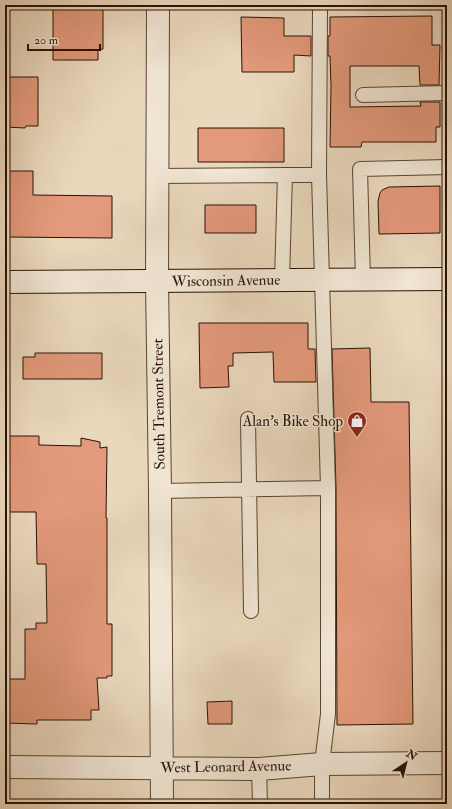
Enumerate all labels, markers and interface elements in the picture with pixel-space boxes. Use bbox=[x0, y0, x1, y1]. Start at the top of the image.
scale bar bbox=[28, 26, 100, 52]
text: 20 m bbox=[34, 33, 59, 48]
street label: Wisconsin Avenue bbox=[170, 271, 281, 291]
street label: South Tremont Street bbox=[148, 338, 170, 470]
shop icon: Alan's Bike Shop bbox=[346, 410, 368, 438]
place label: Alan's Bike Shop bbox=[242, 412, 343, 432]
north arrow bbox=[386, 743, 426, 783]
text: N bbox=[403, 746, 420, 764]
street label: West Leonard Avenue bbox=[159, 756, 292, 778]

